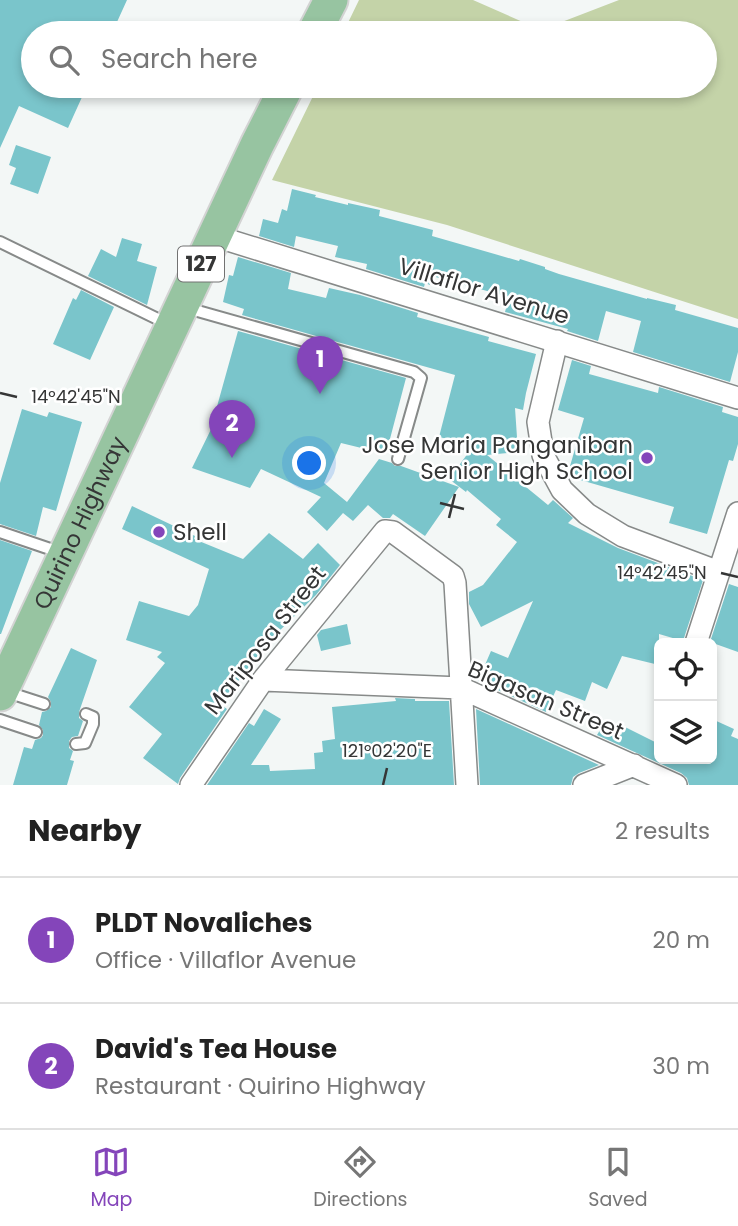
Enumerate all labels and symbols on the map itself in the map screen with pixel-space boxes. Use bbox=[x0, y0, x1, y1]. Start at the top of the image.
road number: 127 bbox=[178, 246, 224, 282]
street label: Villaflor Avenue bbox=[395, 250, 573, 332]
pin: 1 bbox=[297, 336, 343, 394]
text: 14°42'45"N bbox=[31, 384, 121, 409]
pin: 2 bbox=[209, 400, 255, 458]
place label: Jose Maria Panganiban Senior High School bbox=[362, 429, 633, 487]
street label: Quirino Highway bbox=[26, 431, 134, 615]
your location bbox=[292, 446, 326, 480]
marker: Jose Maria Panganiban Senior High School bbox=[639, 450, 655, 466]
place label: Shell bbox=[173, 516, 227, 548]
marker: Shell bbox=[151, 524, 167, 540]
street label: Mariposa Street bbox=[197, 559, 333, 721]
text: 14°42'45"N bbox=[617, 560, 707, 585]
street label: Bigasan Street bbox=[463, 653, 629, 747]
text: 121°02'20"E bbox=[342, 738, 432, 763]

